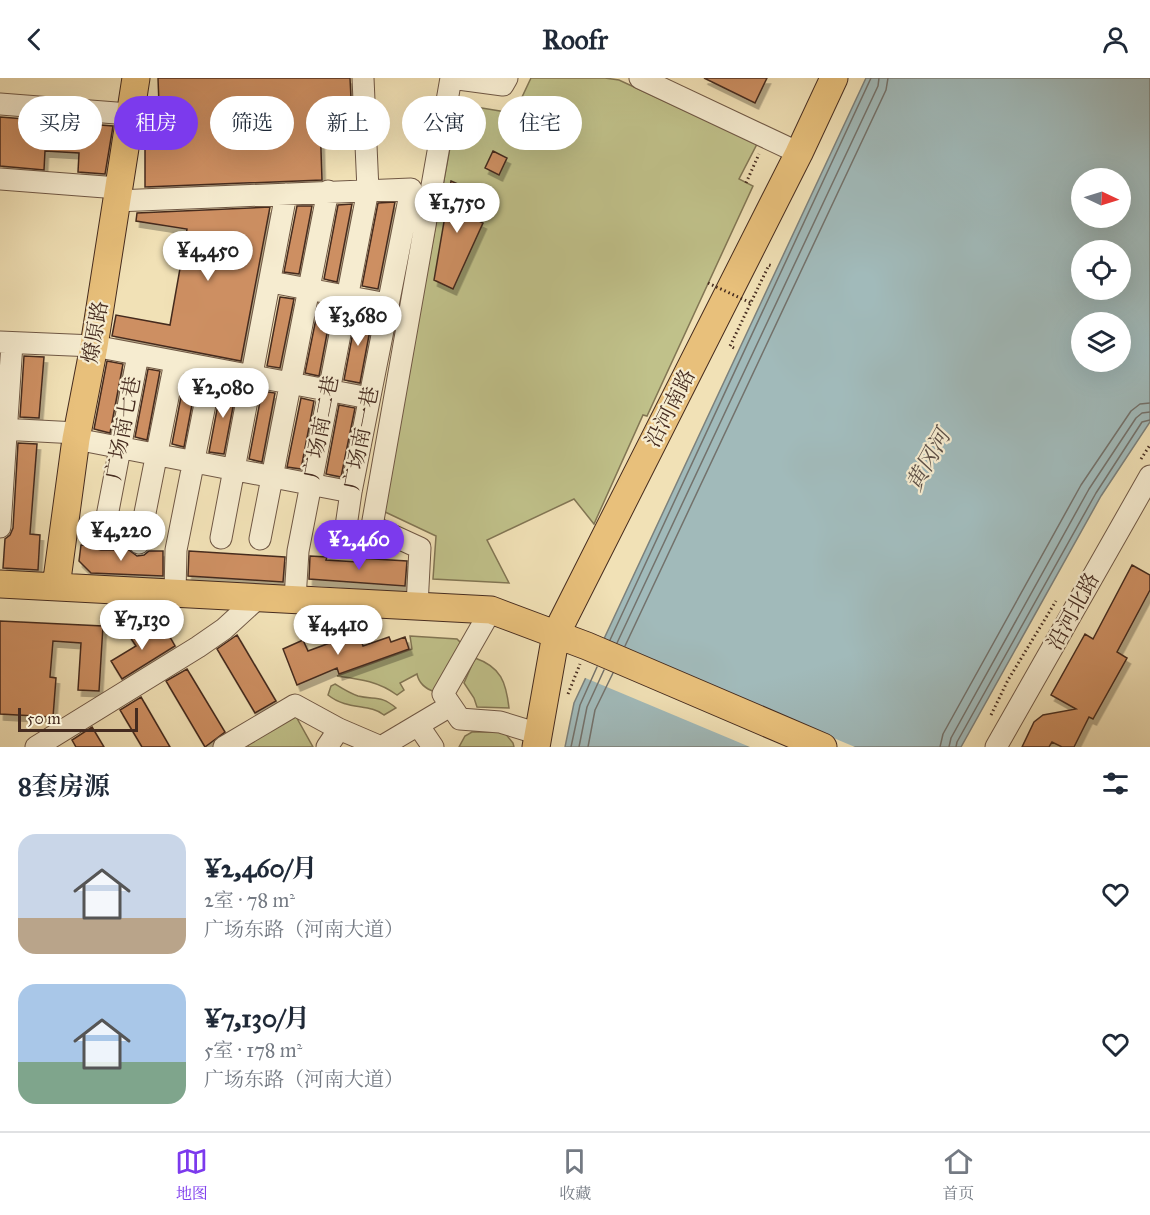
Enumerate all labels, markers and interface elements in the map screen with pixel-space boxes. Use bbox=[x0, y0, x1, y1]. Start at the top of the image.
icon: back bbox=[18, 23, 51, 56]
text: Roofr bbox=[542, 23, 608, 56]
icon: person bbox=[1099, 23, 1132, 56]
chip: 买房 bbox=[18, 96, 102, 150]
chip: 租房 bbox=[114, 96, 198, 150]
chip: 筛选 bbox=[210, 96, 294, 150]
chip: 新上 bbox=[306, 96, 390, 150]
chip: 公寓 bbox=[402, 96, 486, 150]
chip: 住宅 bbox=[498, 96, 582, 150]
north arrow bbox=[1071, 168, 1131, 228]
map controls bbox=[1071, 168, 1131, 372]
pin: ¥1,750 bbox=[408, 183, 506, 234]
text: ¥1,750 bbox=[429, 190, 485, 214]
pin: ¥4,450 bbox=[159, 231, 257, 282]
text: ¥4,450 bbox=[177, 238, 239, 262]
button: locate bbox=[1071, 240, 1131, 300]
pin: ¥3,680 bbox=[309, 296, 407, 347]
street label: 燎原路 bbox=[77, 299, 113, 365]
text: ¥3,680 bbox=[329, 303, 387, 327]
button: layers bbox=[1071, 312, 1131, 372]
street label: 沿河南路 bbox=[639, 365, 701, 451]
pin: ¥2,080 bbox=[174, 368, 272, 419]
street label: 广场南二巷 bbox=[298, 373, 344, 481]
street label: 广场南七巷 bbox=[100, 374, 146, 482]
text: ¥2,080 bbox=[192, 375, 254, 399]
street label: 广场南一巷 bbox=[338, 384, 384, 492]
water label: 黄冈河 bbox=[900, 421, 958, 495]
pin: ¥4,220 bbox=[72, 511, 170, 562]
text: ¥4,220 bbox=[90, 518, 152, 542]
pin: ¥2,460 bbox=[310, 520, 408, 571]
text: ¥2,460 bbox=[328, 527, 390, 551]
street label: 沿河北路 bbox=[1041, 568, 1105, 654]
pin: ¥7,130 bbox=[93, 600, 191, 651]
pin: ¥4,410 bbox=[289, 605, 387, 656]
text: ¥7,130 bbox=[114, 607, 170, 631]
text: ¥4,410 bbox=[308, 612, 368, 636]
scale bar bbox=[18, 705, 138, 732]
text: 50 m bbox=[27, 709, 61, 728]
icon: filters bbox=[1099, 767, 1132, 800]
text: 8套房源 bbox=[18, 770, 110, 802]
text: ¥2,460/月 bbox=[204, 852, 318, 884]
icon: home bbox=[66, 858, 138, 930]
icon: heart bbox=[1099, 878, 1132, 911]
text: 2室 · 78 m² bbox=[204, 888, 295, 912]
text: 广场东路（河南大道） bbox=[204, 917, 404, 941]
text: ¥7,130/月 bbox=[204, 1002, 310, 1034]
icon: home bbox=[66, 1008, 138, 1080]
icon: heart bbox=[1099, 1028, 1132, 1061]
text: 5室 · 178 m² bbox=[204, 1038, 302, 1062]
text: 广场东路（河南大道） bbox=[204, 1067, 404, 1091]
tab: 地图 bbox=[175, 1145, 208, 1204]
tab: 收藏 bbox=[558, 1145, 591, 1204]
tab: 首页 bbox=[942, 1145, 975, 1204]

